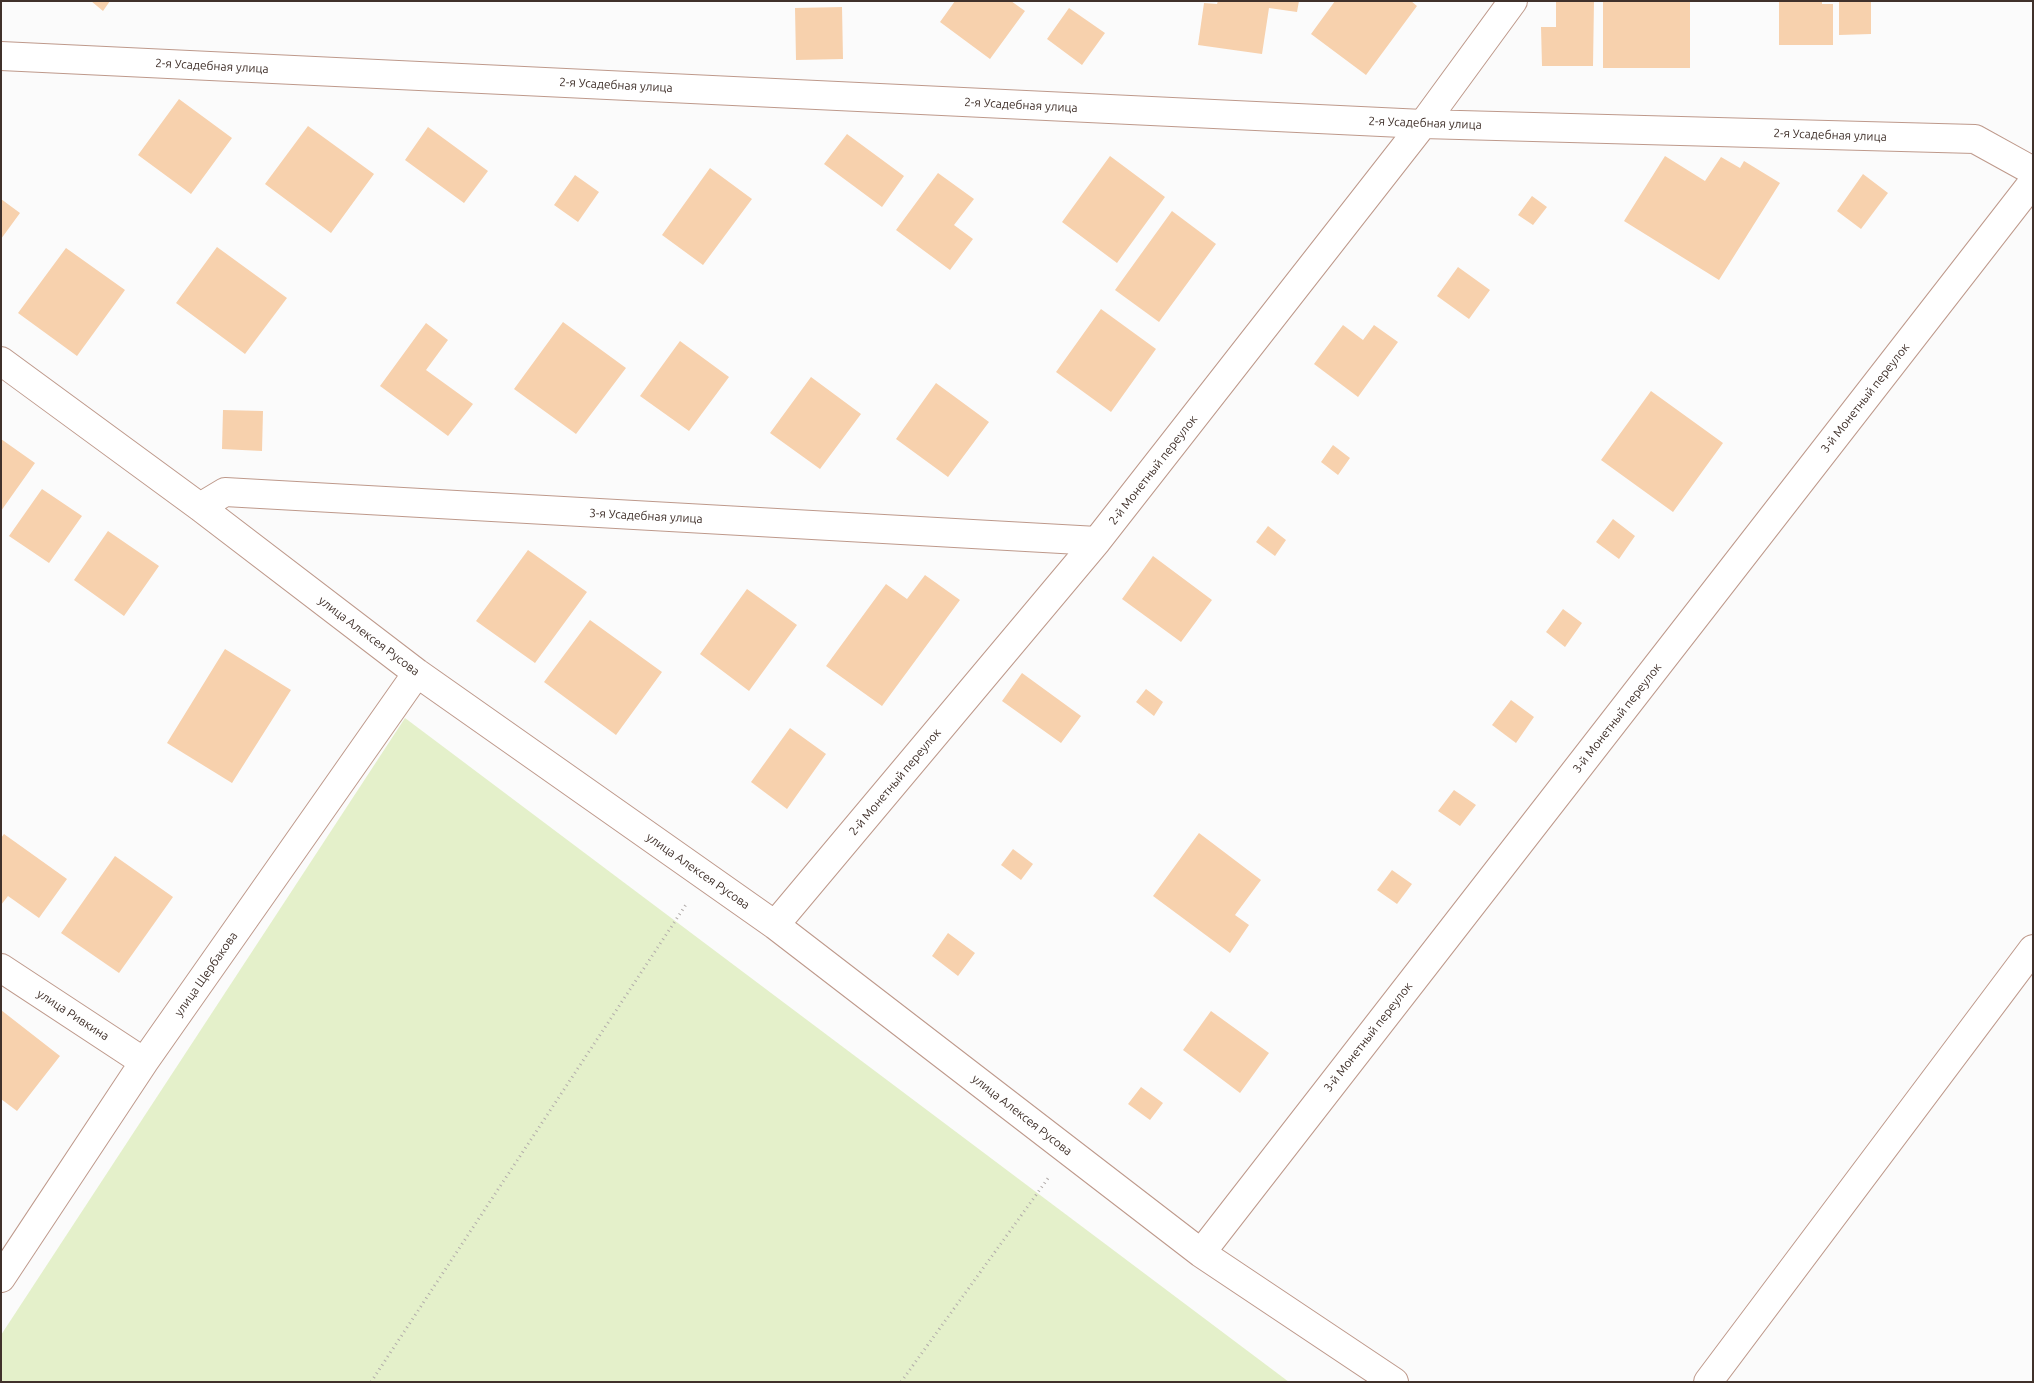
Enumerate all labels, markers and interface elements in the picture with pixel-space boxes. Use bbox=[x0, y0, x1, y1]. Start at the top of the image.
street label: 2-я Усадебная улица bbox=[155, 56, 269, 76]
street label: 2-я Усадебная улица bbox=[559, 75, 673, 95]
street label: 2-я Усадебная улица bbox=[964, 95, 1078, 115]
street label: 2-я Усадебная улица bbox=[1368, 114, 1482, 132]
street label: 2-я Усадебная улица bbox=[1773, 126, 1887, 144]
street label: 3-й Монетный переулок bbox=[1818, 340, 1912, 456]
street label: 2-й Монетный переулок bbox=[1106, 412, 1200, 528]
street label: 3-я Усадебная улица bbox=[589, 506, 703, 526]
street label: улица Алексея Русова bbox=[315, 593, 423, 679]
street label: 3-й Монетный переулок bbox=[1570, 660, 1664, 776]
street label: 2-й Монетный переулок bbox=[846, 726, 944, 838]
street label: улица Алексея Русова bbox=[643, 830, 753, 912]
street label: улица Щербакова bbox=[171, 929, 241, 1019]
street label: 3-й Монетный переулок bbox=[1321, 979, 1415, 1095]
street label: улица Ривкина bbox=[34, 986, 112, 1044]
street label: улица Алексея Русова bbox=[969, 1071, 1075, 1159]

